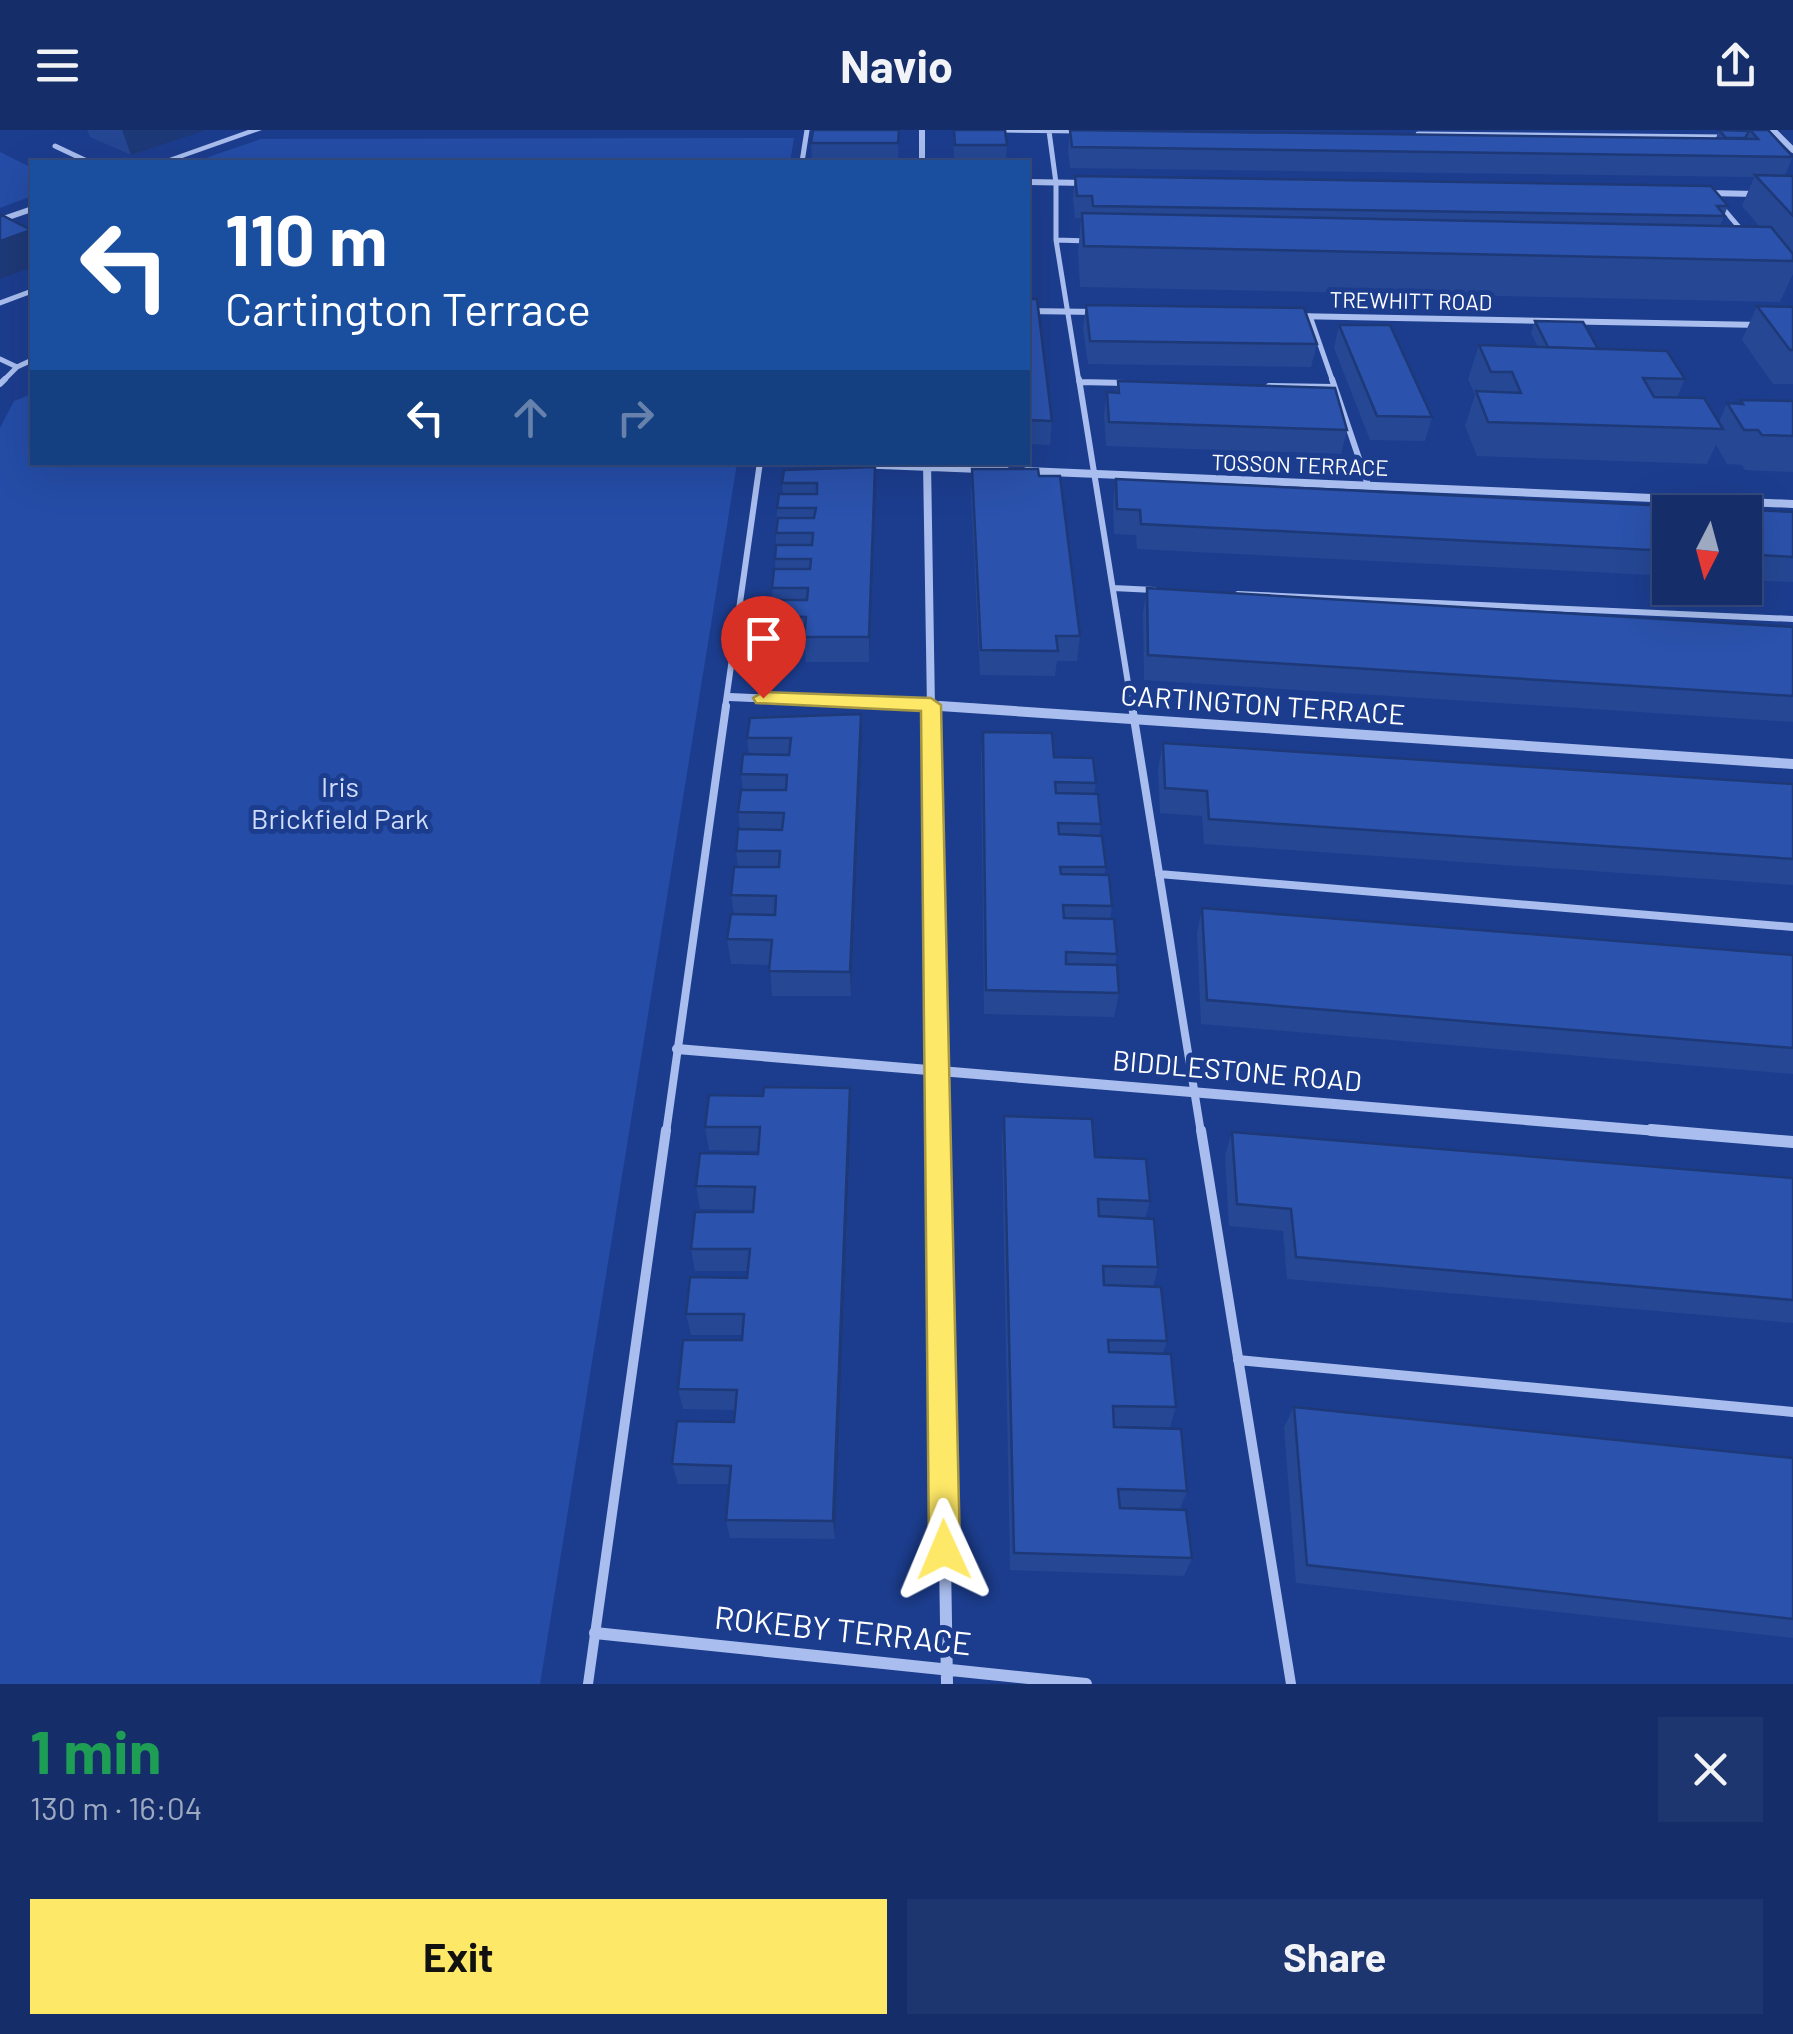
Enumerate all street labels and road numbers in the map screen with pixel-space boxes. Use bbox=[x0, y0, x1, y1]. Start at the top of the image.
street label: TREWHITT ROAD bbox=[1330, 286, 1492, 314]
street label: TOSSON TERRACE bbox=[1211, 448, 1389, 480]
street label: CARTINGTON TERRACE bbox=[1120, 677, 1407, 731]
street label: BIDDLESTONE ROAD bbox=[1111, 1042, 1363, 1098]
street label: ROKEBY TERRACE bbox=[713, 1597, 974, 1661]

